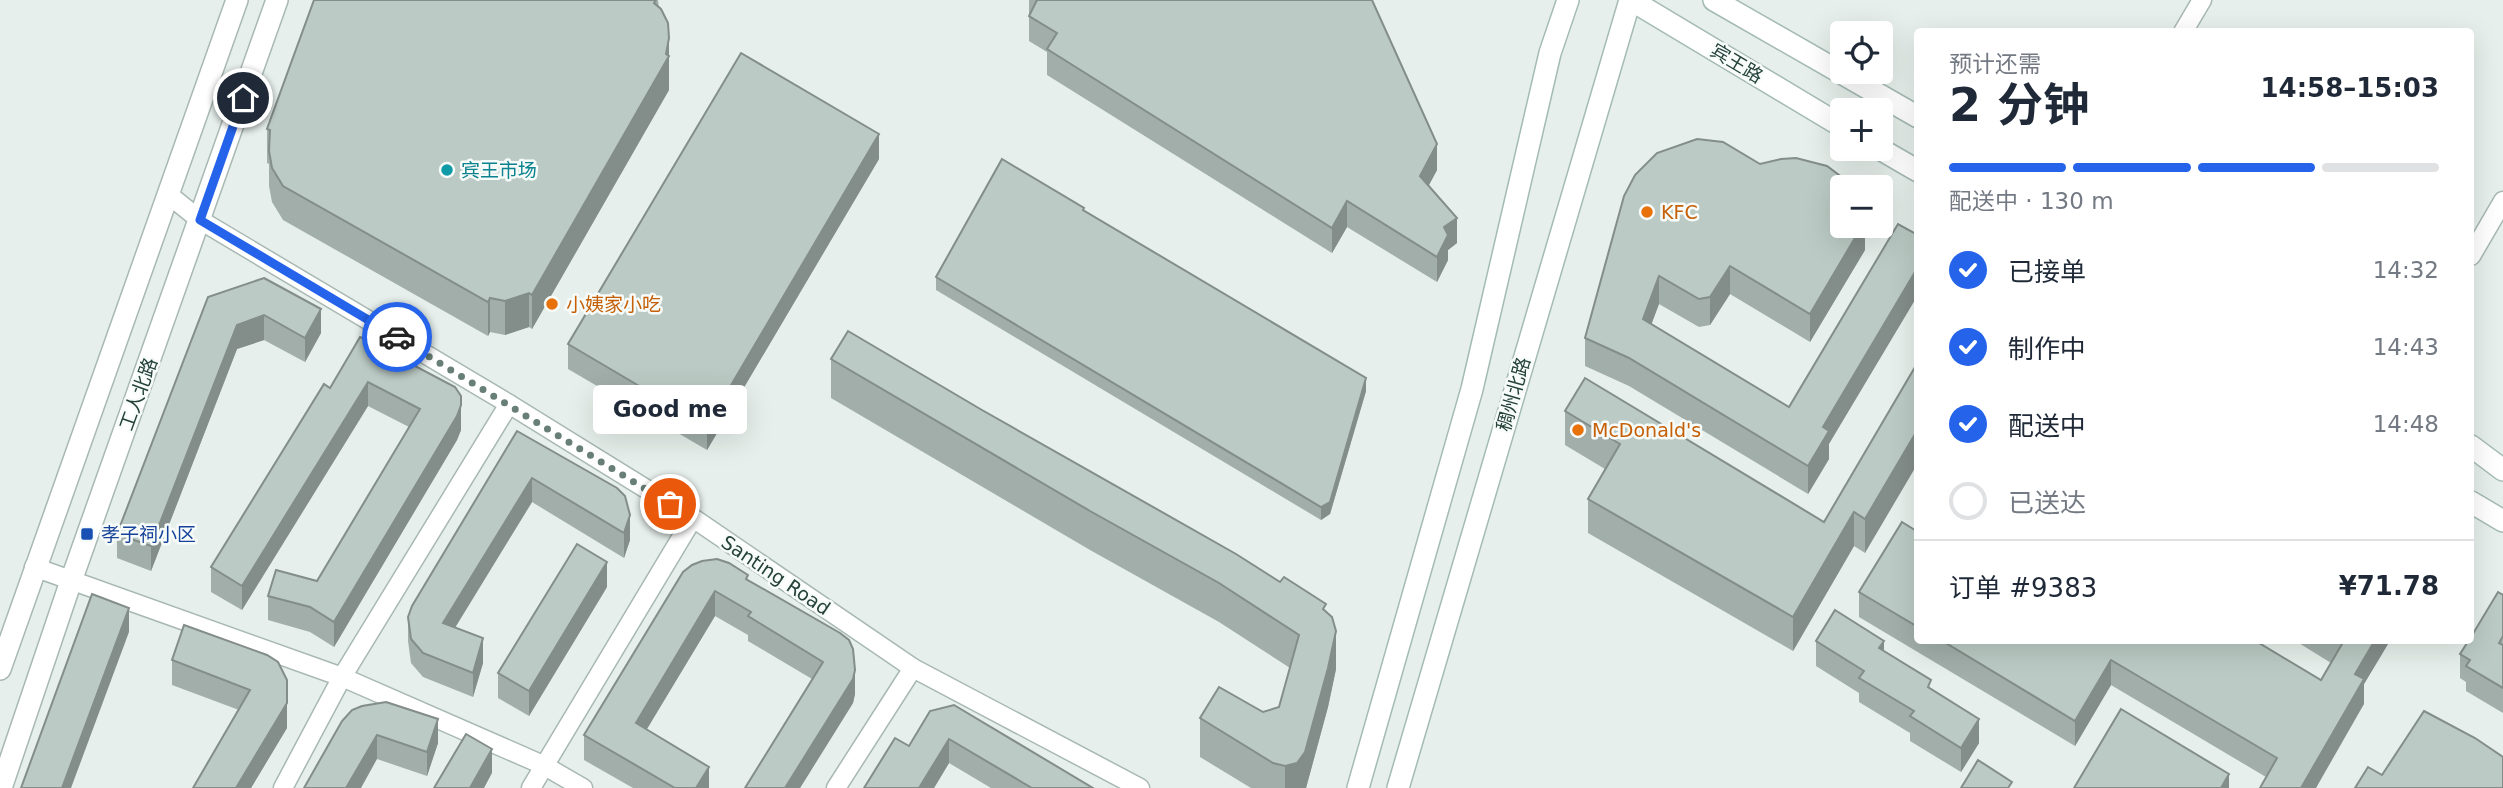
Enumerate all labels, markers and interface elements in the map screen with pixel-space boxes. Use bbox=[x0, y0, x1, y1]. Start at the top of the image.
map controls bbox=[1830, 21, 1893, 238]
button: locate bbox=[1830, 21, 1893, 84]
street label: 宾王路 bbox=[1707, 39, 1767, 87]
text: 预计还需 bbox=[1949, 51, 2041, 77]
pin bbox=[213, 68, 273, 128]
text: 14:58–15:03 bbox=[2260, 73, 2439, 103]
text: 2 分钟 bbox=[1949, 78, 2089, 132]
icon: home bbox=[224, 79, 262, 117]
button: + bbox=[1830, 98, 1893, 161]
place label: 宾王市场 bbox=[461, 159, 537, 181]
marker: 宾王市场 bbox=[439, 162, 455, 178]
button: − bbox=[1830, 175, 1893, 238]
text: 配送中 · 130 m bbox=[1949, 188, 2114, 214]
place label: KFC bbox=[1661, 201, 1698, 223]
marker: KFC bbox=[1639, 204, 1655, 220]
icon: check bbox=[1949, 251, 1987, 289]
text: 已接单 bbox=[2008, 257, 2086, 287]
text: 14:32 bbox=[2373, 257, 2439, 283]
place label: 小姨家小吃 bbox=[566, 293, 661, 315]
marker: 小姨家小吃 bbox=[544, 296, 560, 312]
courier bbox=[362, 302, 432, 372]
icon: car bbox=[378, 318, 416, 356]
icon: check bbox=[1949, 328, 1987, 366]
text: 制作中 bbox=[2008, 334, 2086, 364]
text: 14:43 bbox=[2373, 334, 2439, 360]
street label: 稠州北路 bbox=[1492, 354, 1534, 434]
street label: 工人北路 bbox=[115, 355, 161, 433]
callout: Good me bbox=[593, 385, 747, 434]
text: Good me bbox=[613, 396, 727, 422]
icon: check bbox=[1949, 405, 1987, 443]
text: 配送中 bbox=[2008, 411, 2086, 441]
text: 14:48 bbox=[2373, 411, 2439, 437]
place label: McDonald's bbox=[1592, 419, 1701, 441]
marker: McDonald's bbox=[1570, 422, 1586, 438]
pin bbox=[640, 474, 700, 534]
icon: bag bbox=[651, 485, 689, 523]
text: 已送达 bbox=[2008, 488, 2086, 518]
place label: 孝子祠小区 bbox=[101, 523, 196, 545]
marker: 孝子祠小区 bbox=[79, 526, 95, 542]
street label: Santing Road bbox=[717, 531, 835, 619]
text: ¥71.78 bbox=[2339, 571, 2439, 601]
text: 订单 #9383 bbox=[1949, 573, 2097, 603]

